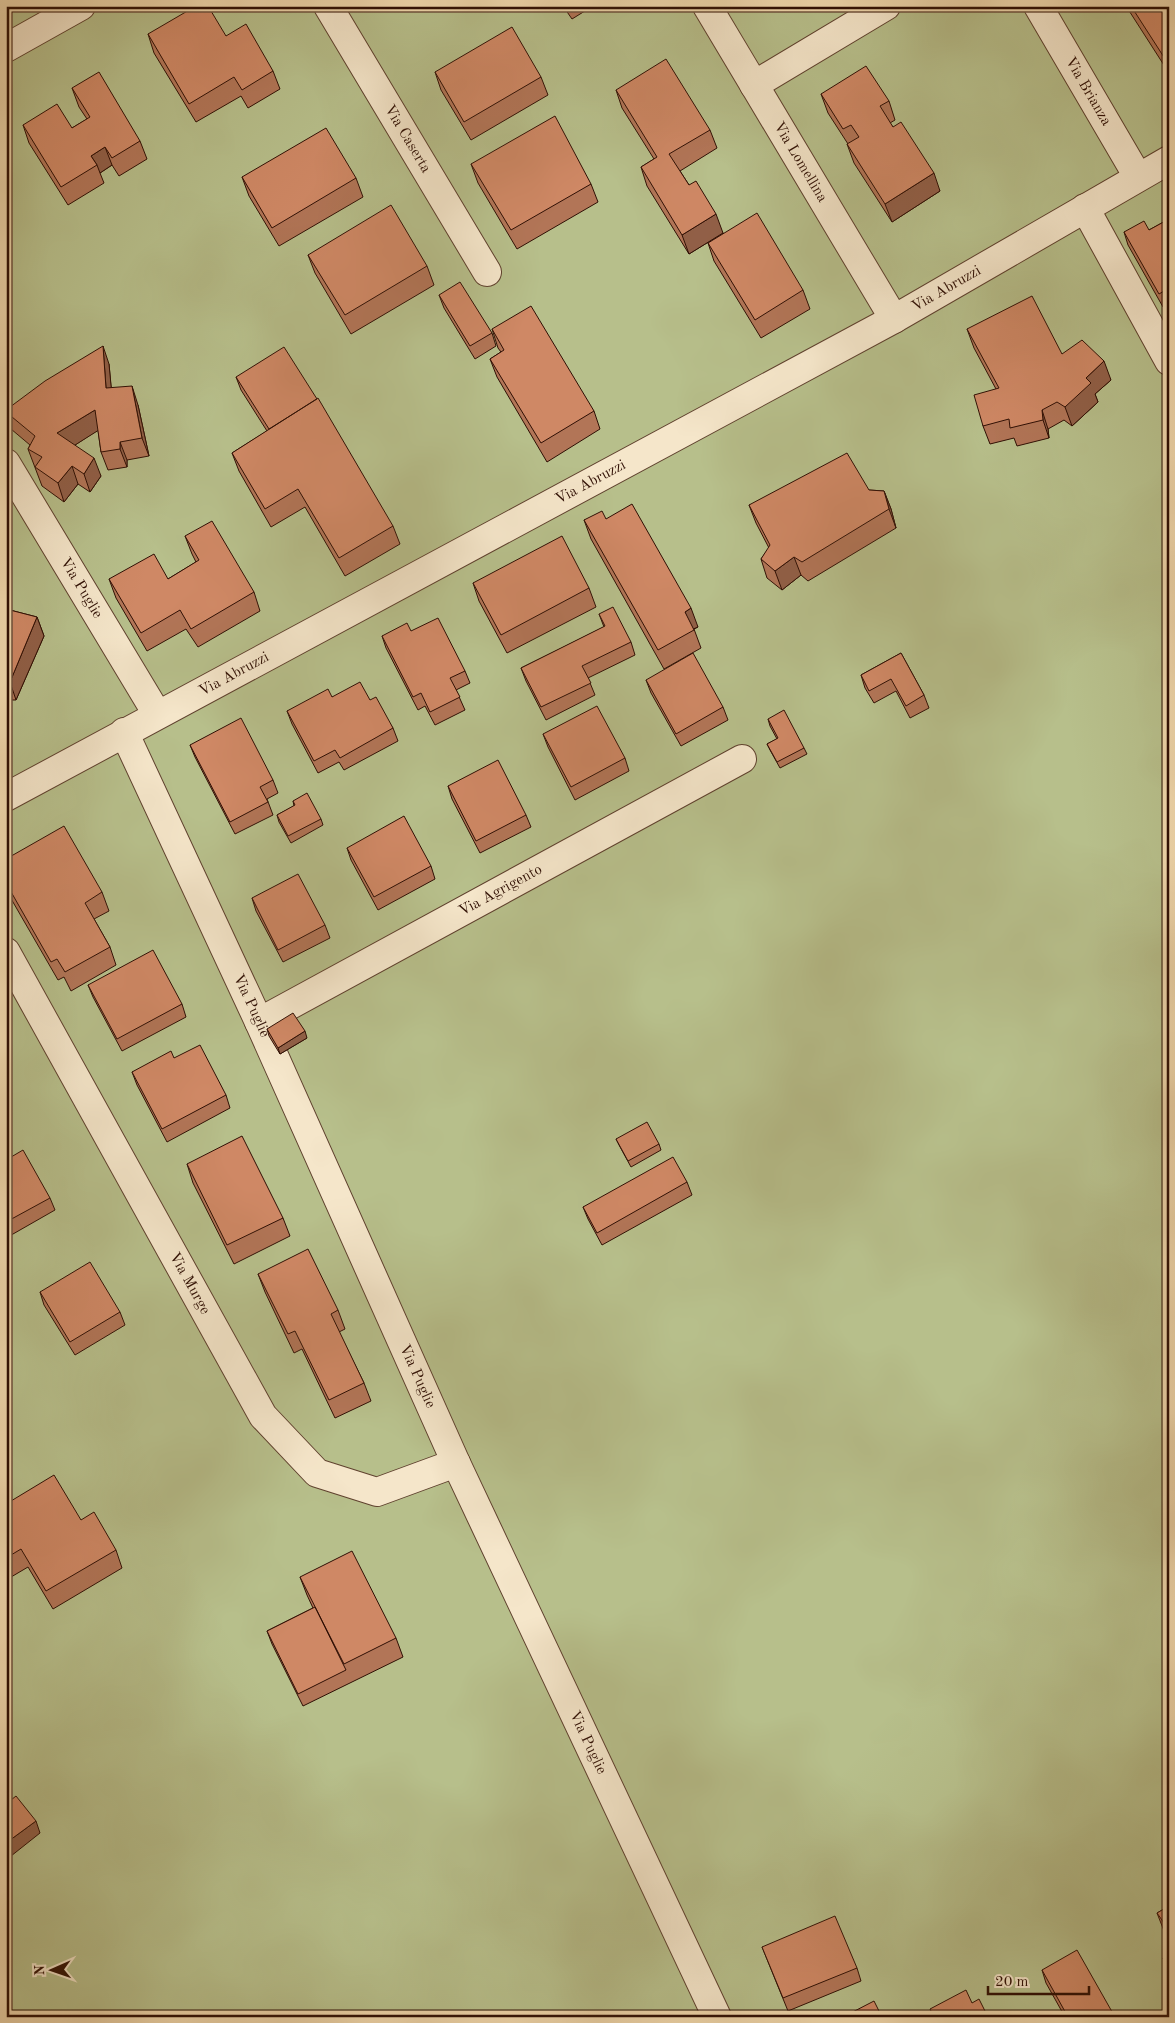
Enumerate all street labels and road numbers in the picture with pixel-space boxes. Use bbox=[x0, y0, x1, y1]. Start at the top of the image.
street label: Via Brianza bbox=[1062, 55, 1114, 129]
street label: Via Caserta bbox=[381, 102, 434, 176]
street label: Via Lomellina bbox=[771, 119, 830, 206]
street label: Via Abruzzi bbox=[909, 263, 984, 315]
street label: Via Abruzzi bbox=[553, 457, 628, 507]
street label: Via Puglie bbox=[57, 555, 105, 621]
street label: Via Abruzzi bbox=[197, 649, 272, 699]
street label: Via Agrigento bbox=[456, 862, 545, 919]
street label: Via Puglie bbox=[230, 972, 272, 1040]
street label: Via Murge bbox=[167, 1250, 213, 1317]
street label: Via Puglie bbox=[397, 1342, 438, 1411]
street label: Via Puglie bbox=[566, 1709, 609, 1777]

